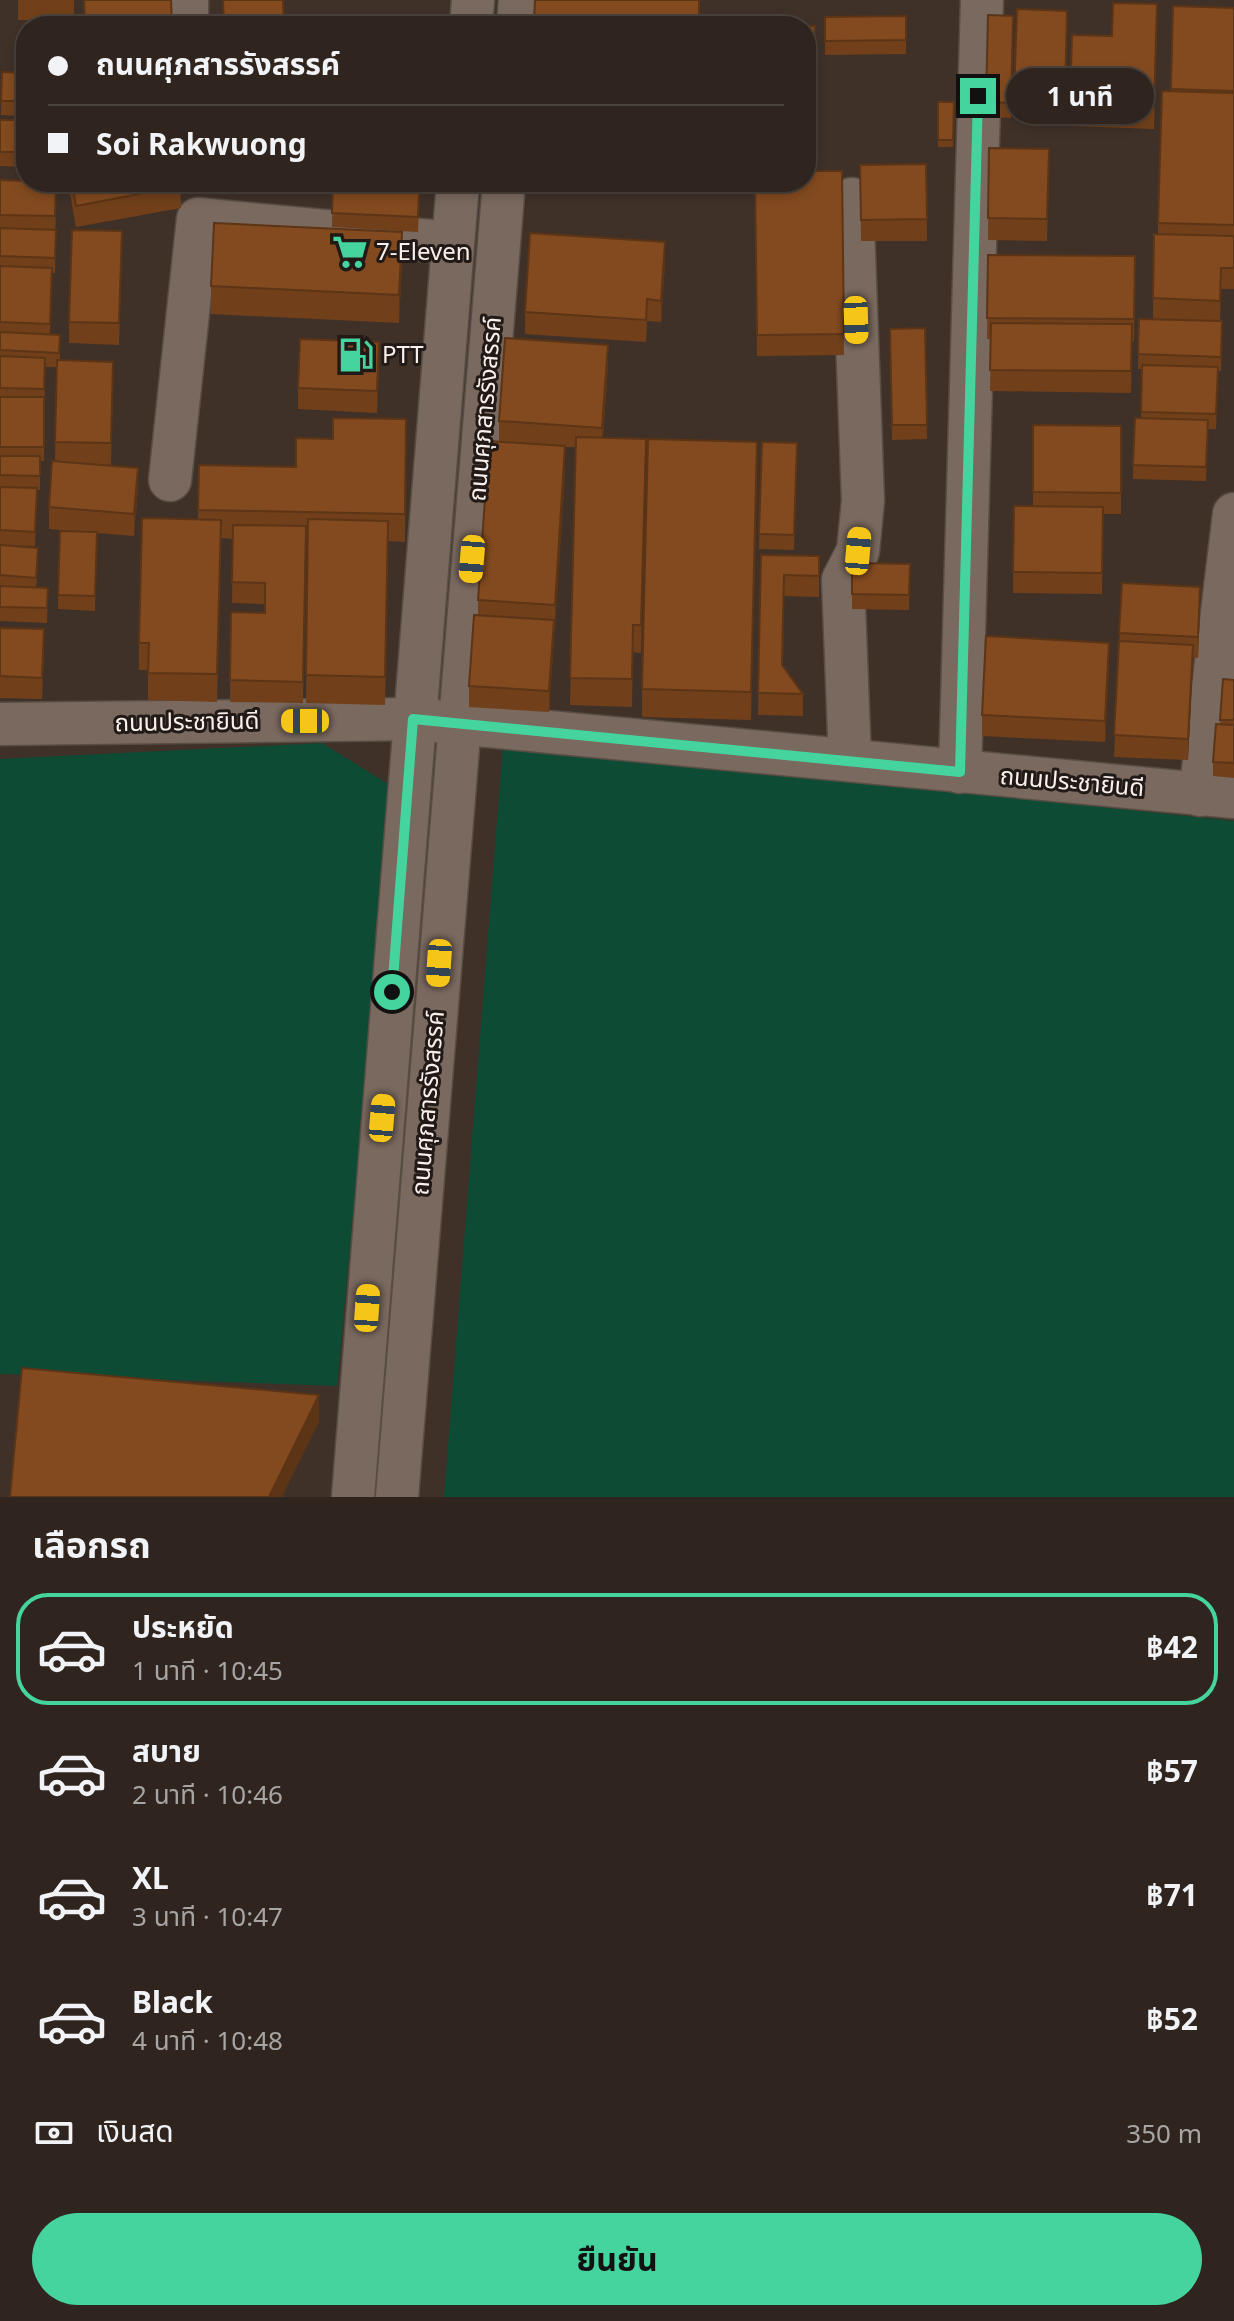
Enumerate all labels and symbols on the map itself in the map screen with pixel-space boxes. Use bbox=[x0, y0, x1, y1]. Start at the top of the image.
callout: 1 นาที bbox=[1006, 68, 1154, 124]
route end bbox=[960, 78, 996, 114]
supermarket icon: 7-Eleven bbox=[331, 233, 369, 271]
place label: 7-Eleven bbox=[376, 234, 471, 267]
car bbox=[843, 296, 869, 344]
street label: ถนนศุภสารรังสรรค์ bbox=[459, 315, 508, 503]
fuel station icon: PTT bbox=[337, 336, 375, 374]
place label: PTT bbox=[382, 337, 424, 370]
car bbox=[844, 526, 872, 576]
car bbox=[458, 534, 486, 584]
street label: ถนนประชายินดี bbox=[114, 703, 260, 738]
car bbox=[281, 709, 329, 733]
street label: ถนนประชายินดี bbox=[999, 758, 1146, 803]
car bbox=[425, 938, 453, 988]
route start bbox=[374, 974, 410, 1010]
street label: ถนนศุภสารรังสรรค์ bbox=[402, 1009, 451, 1197]
car bbox=[368, 1093, 396, 1143]
car bbox=[353, 1283, 381, 1333]

